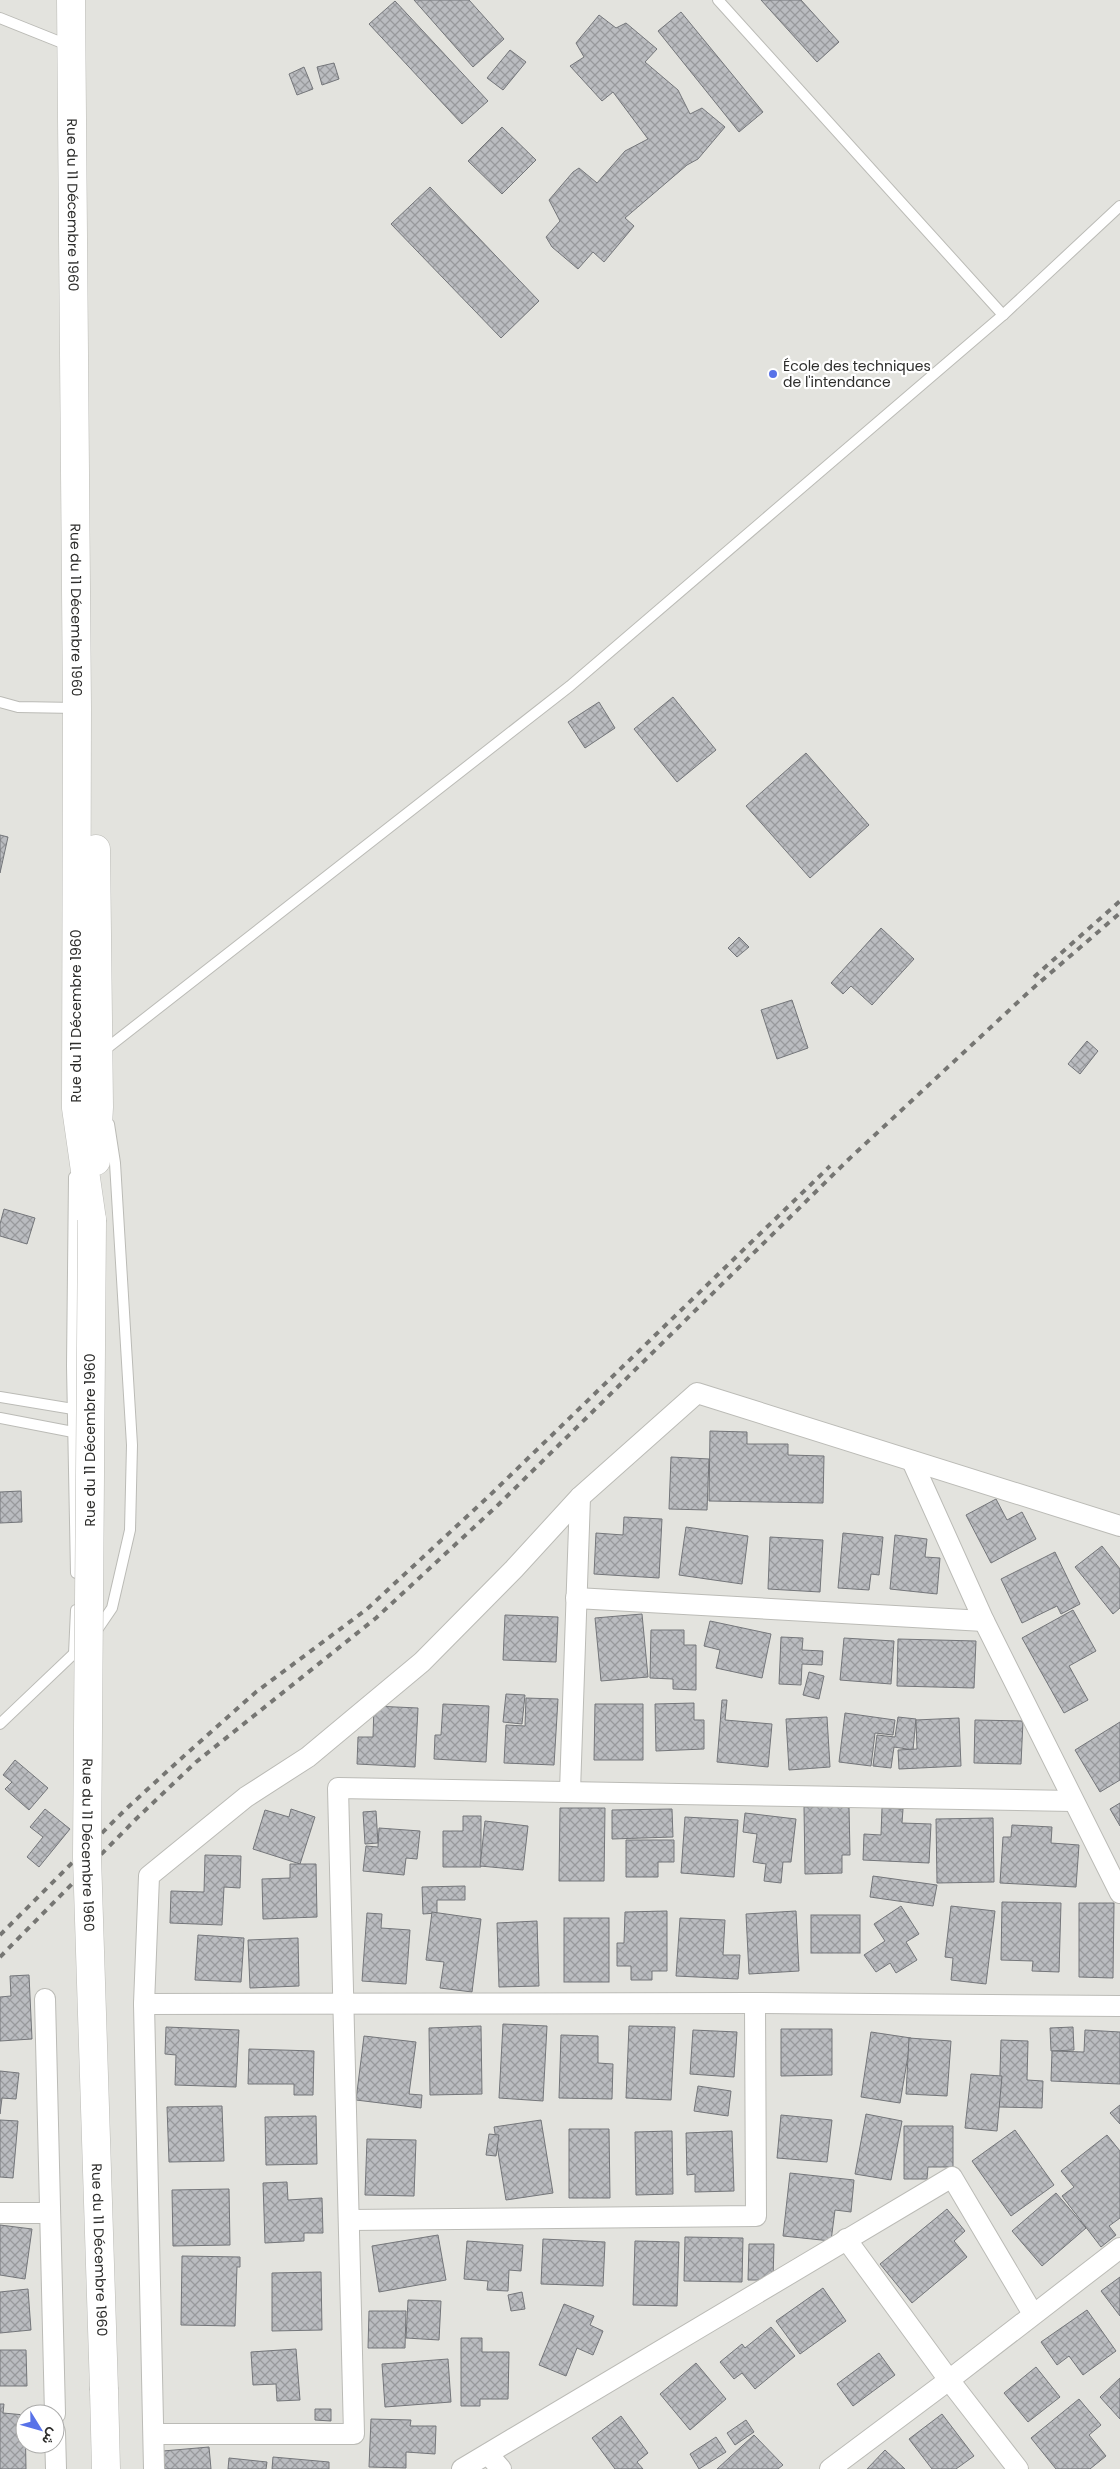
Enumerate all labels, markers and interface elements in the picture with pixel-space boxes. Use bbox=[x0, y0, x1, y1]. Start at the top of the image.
street label: Rue du 11 Décembre 1960 bbox=[62, 118, 83, 292]
place label: École des techniques de l'intendance bbox=[783, 356, 931, 392]
marker: École des techniques de l'intendance bbox=[767, 368, 779, 380]
street label: Rue du 11 Décembre 1960 bbox=[65, 523, 87, 697]
street label: Rue du 11 Décembre 1960 bbox=[66, 929, 86, 1103]
street label: Rue du 11 Décembre 1960 bbox=[80, 1353, 100, 1527]
street label: Rue du 11 Décembre 1960 bbox=[77, 1758, 99, 1932]
street label: Rue du 11 Décembre 1960 bbox=[87, 2163, 112, 2337]
north arrow bbox=[15, 2404, 65, 2454]
text: ش bbox=[37, 2424, 63, 2450]

